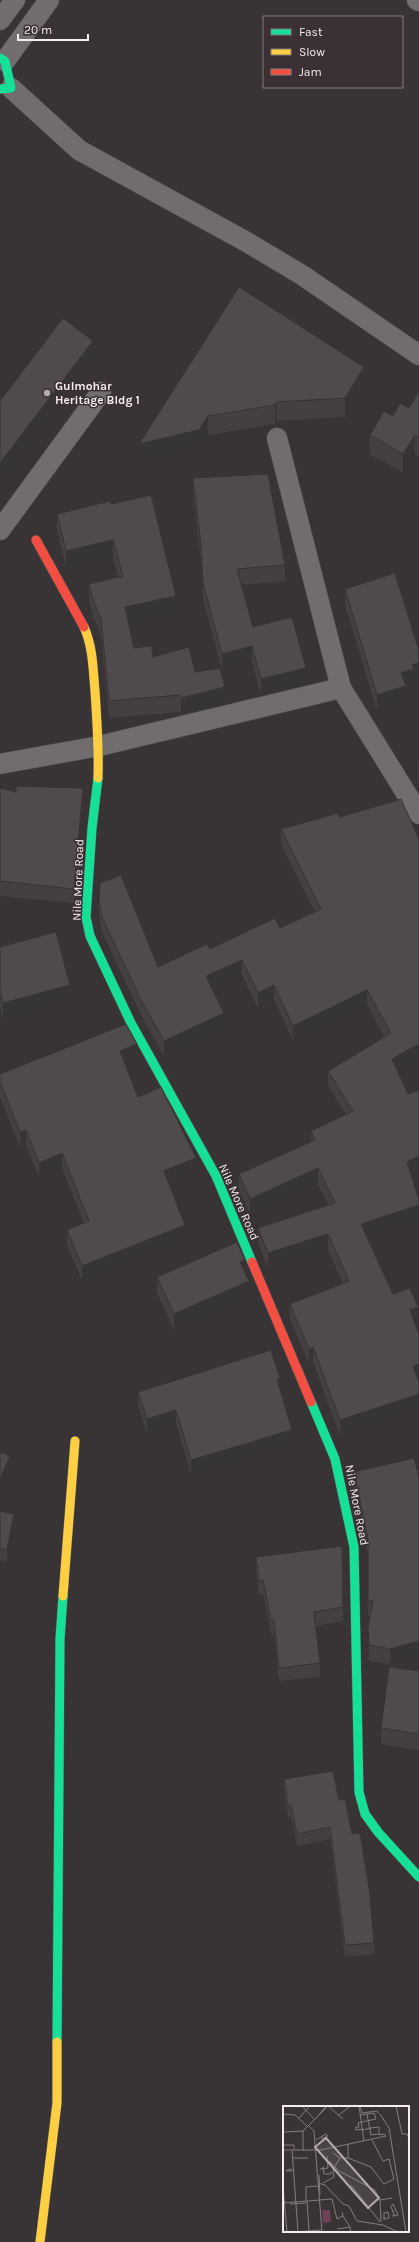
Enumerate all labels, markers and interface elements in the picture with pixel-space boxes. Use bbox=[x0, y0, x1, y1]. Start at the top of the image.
scale bar bbox=[18, 16, 88, 42]
legend bbox=[263, 16, 403, 88]
text: 20 m bbox=[24, 23, 52, 37]
text: Fast bbox=[299, 25, 323, 39]
text: Slow bbox=[299, 45, 325, 59]
text: Jam bbox=[299, 65, 322, 79]
place label: Gulmohar Heritage Bldg 1 bbox=[55, 379, 140, 407]
marker: Gulmohar Heritage Bldg 1 bbox=[42, 388, 52, 398]
street label: Nile More Road bbox=[70, 839, 86, 921]
street label: Nile More Road bbox=[216, 1162, 262, 1242]
street label: Nile More Road bbox=[342, 1463, 372, 1547]
inset map bbox=[283, 2106, 409, 2232]

